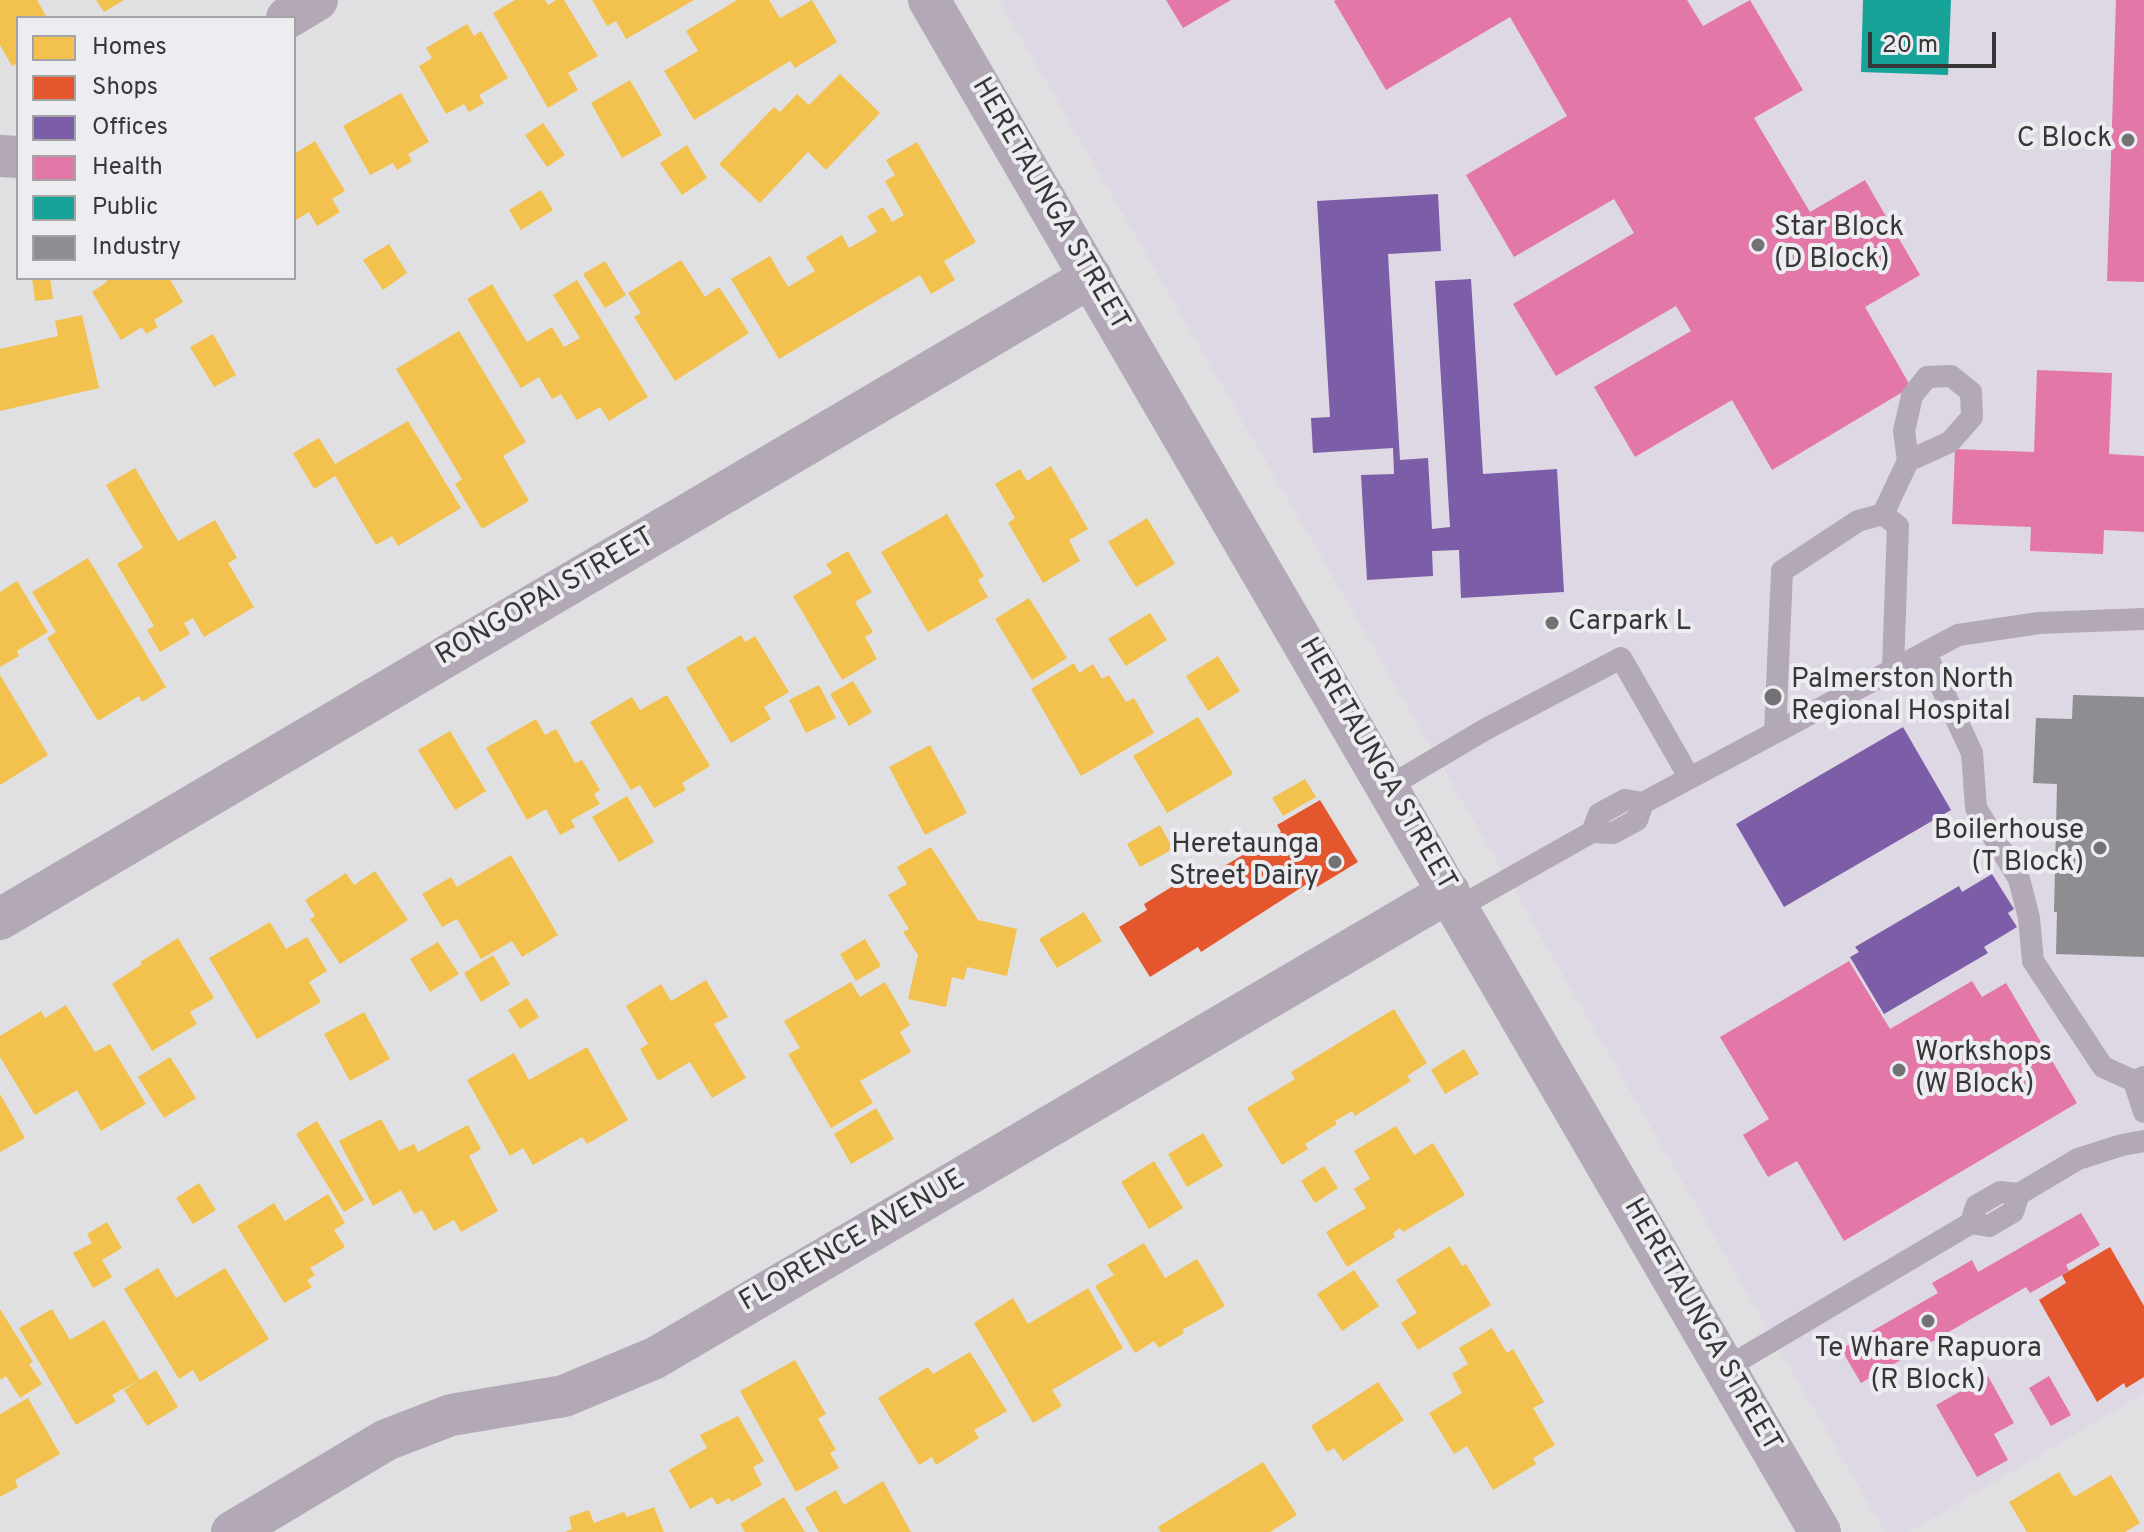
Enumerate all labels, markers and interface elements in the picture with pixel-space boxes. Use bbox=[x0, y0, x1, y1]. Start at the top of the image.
legend bbox=[16, 16, 296, 280]
scale bar bbox=[1872, 16, 2000, 66]
text: 20 m bbox=[1882, 31, 1938, 61]
text: Homes bbox=[92, 33, 167, 63]
text: Shops bbox=[92, 73, 158, 103]
street label: HERETAUNGA STREET bbox=[963, 73, 1135, 337]
text: Offices bbox=[92, 113, 168, 143]
place label: C Block bbox=[2017, 123, 2112, 157]
marker: C Block bbox=[2119, 131, 2137, 149]
text: Health bbox=[92, 153, 163, 183]
text: Public bbox=[92, 193, 158, 223]
place label: Star Block (D Block) bbox=[1774, 212, 1904, 278]
text: Industry bbox=[92, 233, 181, 263]
marker: Star Block (D Block) bbox=[1749, 236, 1767, 254]
street label: RONGOPAI STREET bbox=[431, 522, 661, 674]
place label: Carpark L bbox=[1568, 606, 1691, 640]
marker: Carpark L bbox=[1543, 614, 1561, 632]
street label: HERETAUNGA STREET bbox=[1290, 633, 1462, 897]
place label: Palmerston North Regional Hospital bbox=[1791, 664, 2014, 730]
marker: Palmerston North Regional Hospital bbox=[1762, 686, 1784, 708]
place label: Boilerhouse (T Block) bbox=[1934, 815, 2084, 881]
place label: Heretaunga Street Dairy bbox=[1169, 829, 1319, 895]
marker: Boilerhouse (T Block) bbox=[2091, 839, 2109, 857]
marker: Heretaunga Street Dairy bbox=[1326, 853, 1344, 871]
place label: Workshops (W Block) bbox=[1915, 1037, 2052, 1103]
marker: Workshops (W Block) bbox=[1890, 1061, 1908, 1079]
street label: FLORENCE AVENUE bbox=[734, 1164, 972, 1320]
street label: HERETAUNGA STREET bbox=[1615, 1194, 1787, 1458]
marker: Te Whare Rapuora (R Block) bbox=[1919, 1312, 1937, 1330]
place label: Te Whare Rapuora (R Block) bbox=[1814, 1333, 2042, 1399]

